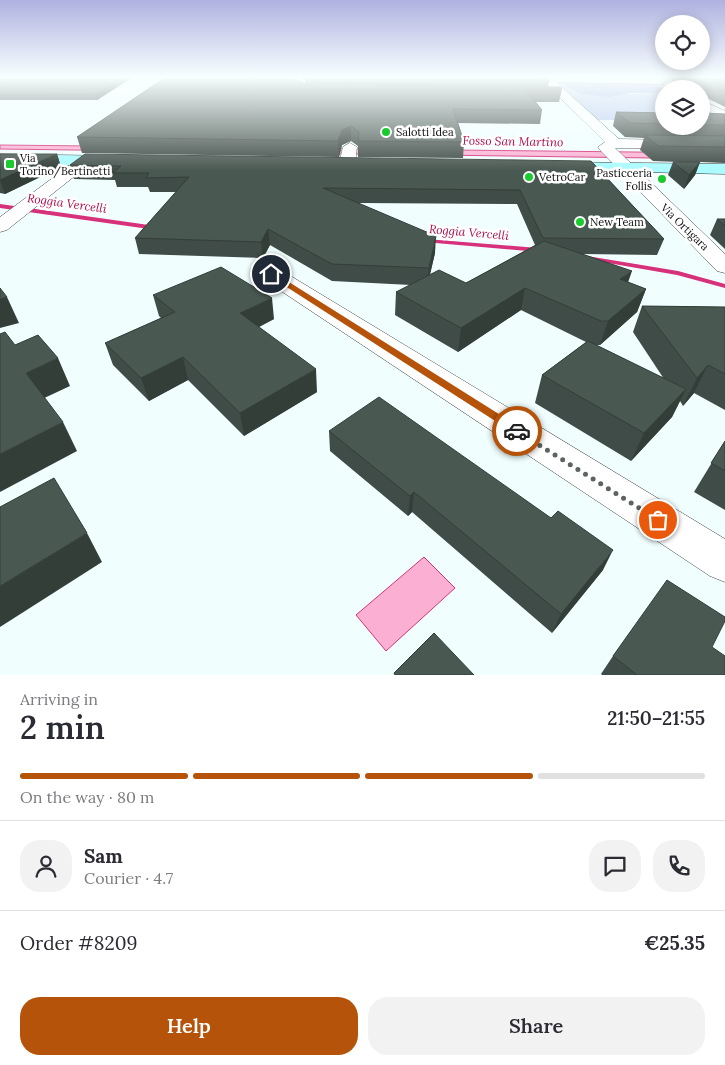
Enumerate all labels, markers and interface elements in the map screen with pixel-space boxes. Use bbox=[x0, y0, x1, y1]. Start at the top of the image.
map controls bbox=[655, 15, 710, 135]
button: locate bbox=[655, 15, 710, 70]
button: layers bbox=[655, 80, 710, 135]
place label: Salotti Idea bbox=[396, 125, 454, 139]
marker: Salotti Idea bbox=[380, 126, 392, 138]
water label: Fosso San Martino bbox=[462, 133, 564, 149]
place label: Via Torino/Bertinetti bbox=[19, 151, 110, 179]
marker: Via Torino/Bertinetti bbox=[4, 158, 16, 170]
place label: Pasticceria Follis bbox=[596, 166, 652, 193]
place label: VetroCar bbox=[538, 170, 585, 184]
marker: VetroCar bbox=[523, 171, 535, 183]
marker: Pasticceria Follis bbox=[656, 173, 668, 185]
water label: Roggia Vercelli bbox=[26, 190, 108, 216]
street label: Via Ortigara bbox=[657, 200, 712, 254]
place label: New Team bbox=[590, 215, 644, 229]
marker: New Team bbox=[574, 216, 586, 228]
water label: Roggia Vercelli bbox=[428, 221, 510, 243]
pin bbox=[250, 253, 292, 295]
icon: home bbox=[257, 260, 285, 288]
courier bbox=[492, 406, 542, 456]
icon: car bbox=[503, 417, 531, 445]
pin bbox=[637, 499, 679, 541]
icon: bag bbox=[644, 506, 672, 534]
text: Arriving in bbox=[20, 689, 98, 709]
text: 21:50–21:55 bbox=[607, 706, 705, 730]
text: 2 min bbox=[20, 707, 105, 748]
text: On the way · 80 m bbox=[20, 787, 154, 807]
button: person bbox=[20, 840, 72, 892]
button: chat bbox=[589, 840, 641, 892]
button: phone bbox=[653, 840, 705, 892]
text: Sam bbox=[84, 844, 123, 868]
text: Courier · 4.7 bbox=[84, 868, 173, 888]
text: Order #8209 bbox=[20, 931, 138, 955]
text: €25.35 bbox=[644, 931, 705, 955]
button: Help bbox=[20, 997, 358, 1055]
button: Share bbox=[368, 997, 705, 1055]

